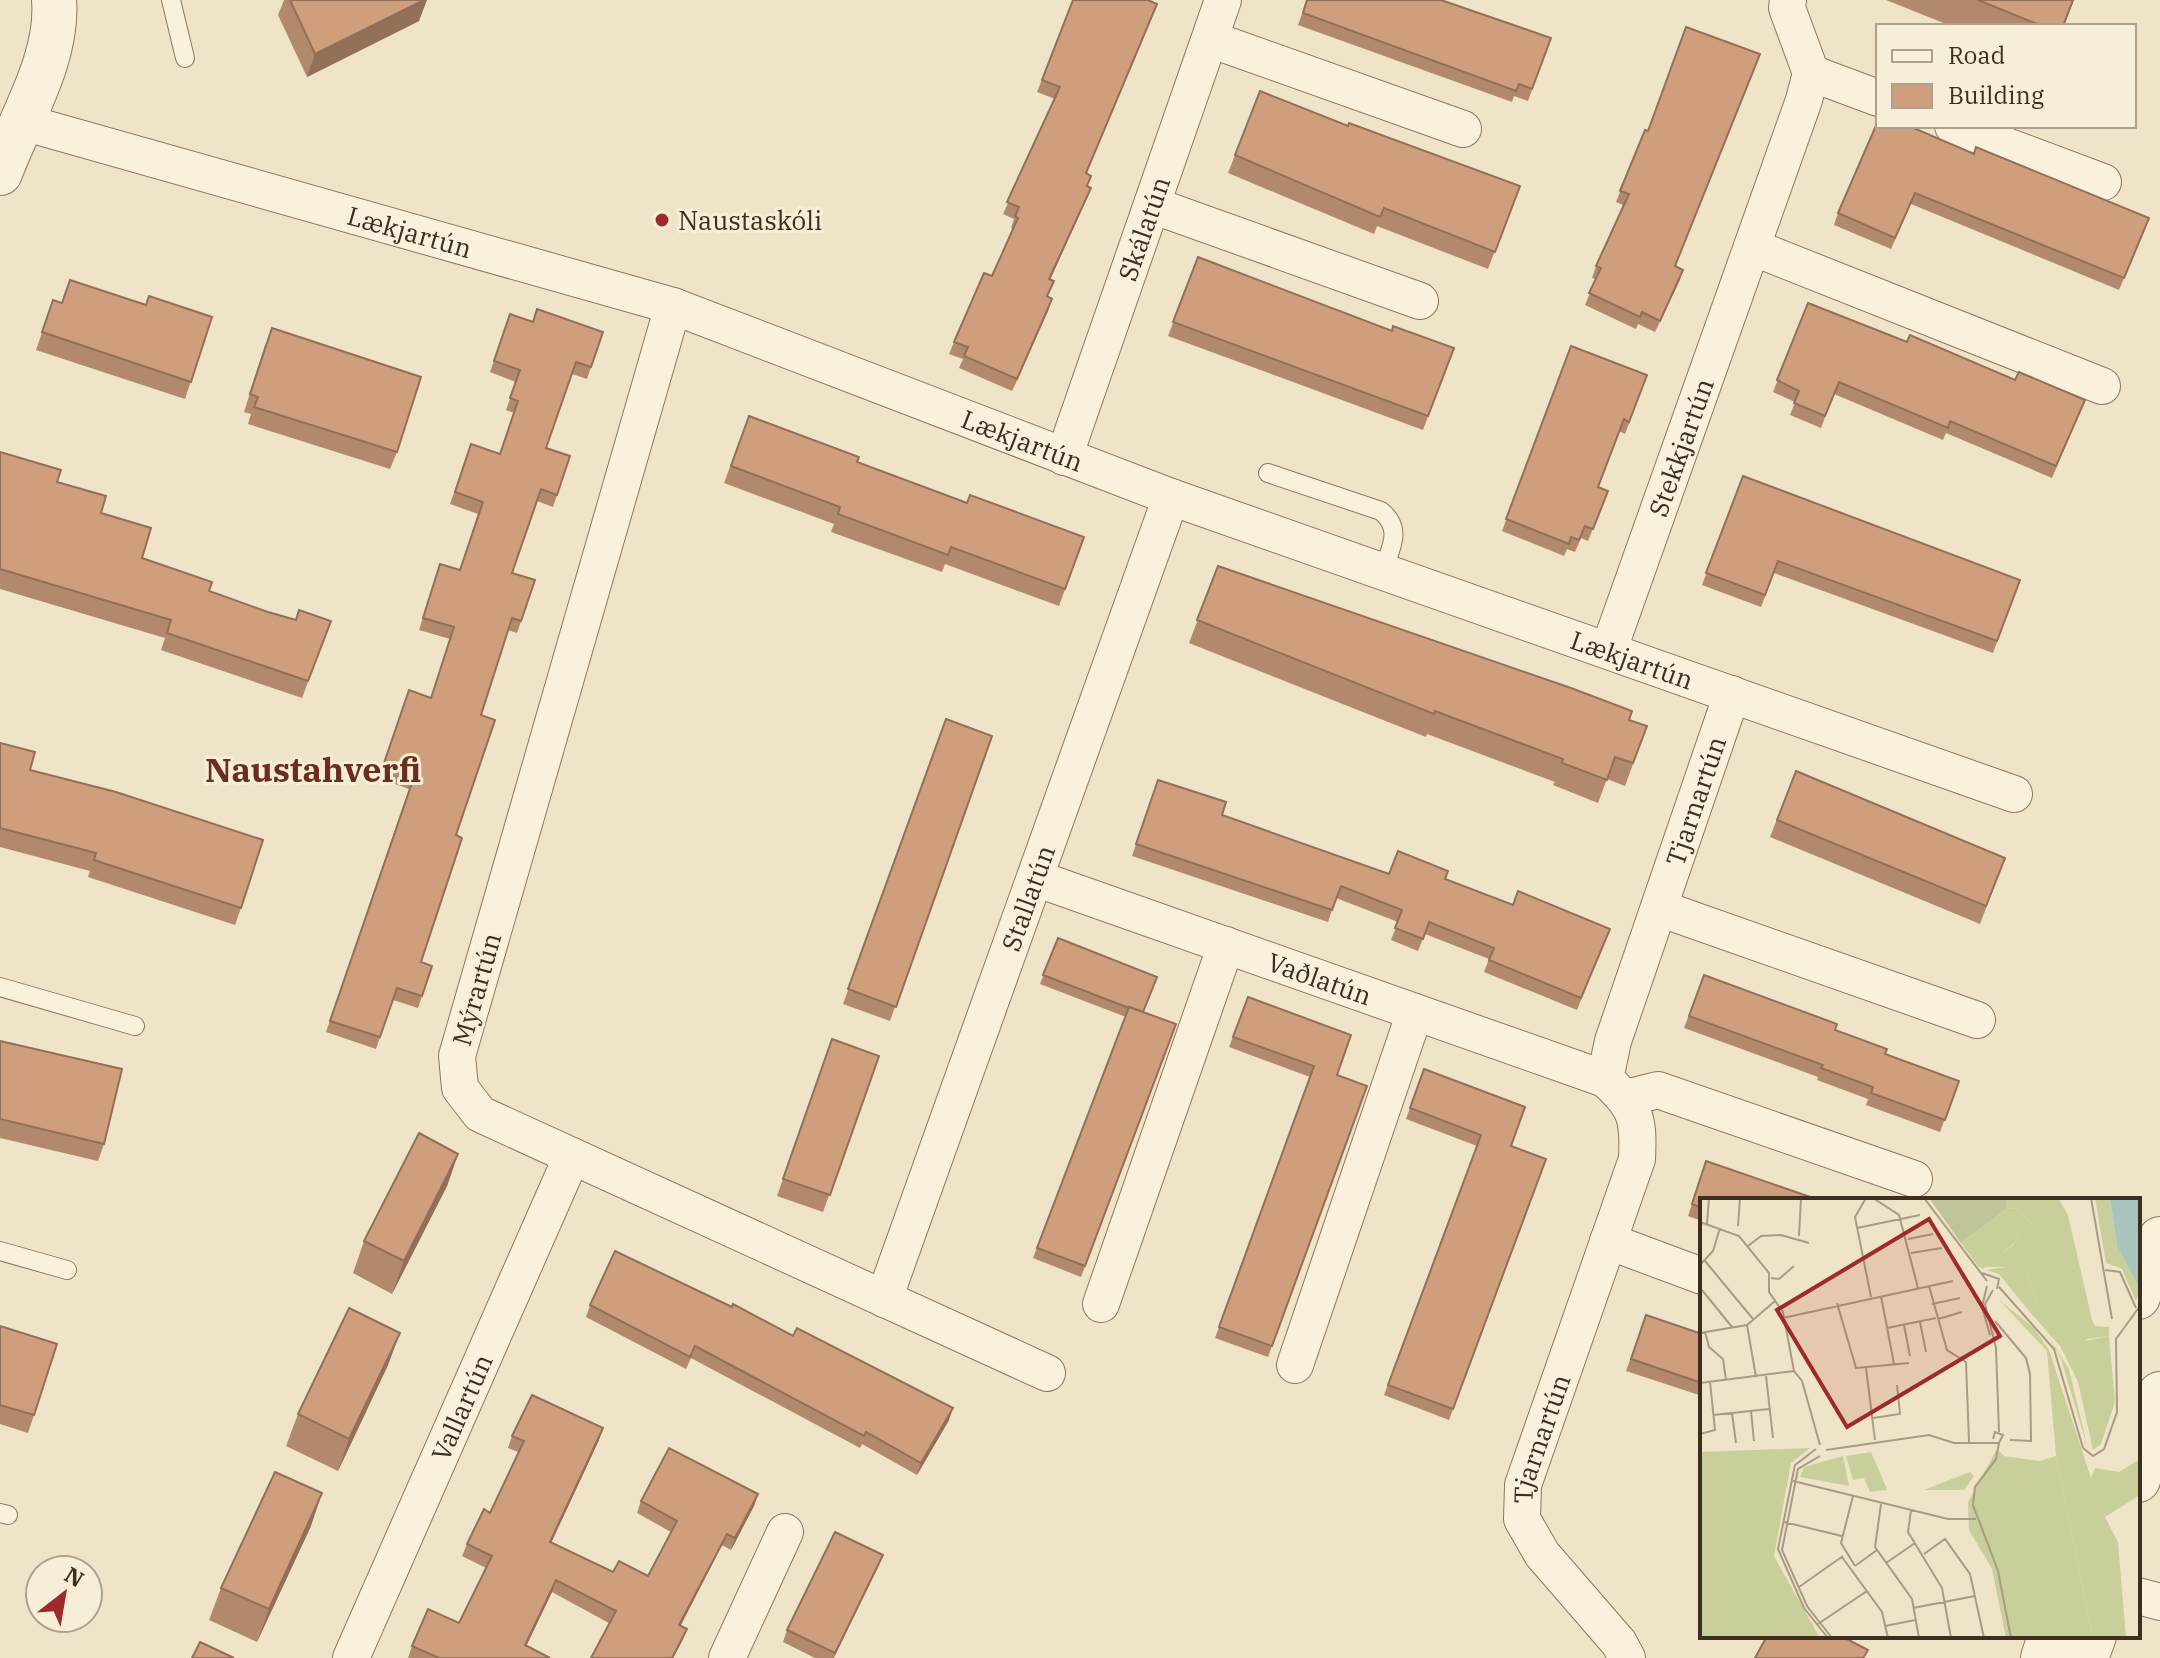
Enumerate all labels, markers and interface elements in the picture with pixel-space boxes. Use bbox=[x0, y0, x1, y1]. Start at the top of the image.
legend bbox=[1876, 24, 2136, 128]
text: Road bbox=[1948, 39, 2005, 71]
text: Building bbox=[1948, 79, 2044, 111]
street label: Skálatún bbox=[1110, 172, 1177, 285]
street label: Lækjartún bbox=[344, 198, 476, 265]
place label: Naustaskóli bbox=[678, 203, 822, 237]
marker: Naustaskóli bbox=[653, 211, 671, 229]
street label: Stekkjartún bbox=[1640, 374, 1721, 521]
street label: Lækjartún bbox=[957, 401, 1088, 479]
street label: Lækjartún bbox=[1566, 622, 1698, 697]
street label: Tjarnartún bbox=[1657, 731, 1733, 870]
district label: Naustahverfi bbox=[205, 747, 421, 791]
street label: Stallatún bbox=[993, 840, 1062, 956]
street label: Mýrartún bbox=[444, 929, 508, 1049]
street label: Vaðlatún bbox=[1263, 944, 1376, 1012]
inset map bbox=[1700, 1198, 2140, 1638]
street label: Vallartún bbox=[423, 1349, 500, 1466]
street label: Tjarnartún bbox=[1505, 1369, 1578, 1504]
north arrow bbox=[24, 1554, 104, 1634]
text: N bbox=[60, 1560, 89, 1593]

